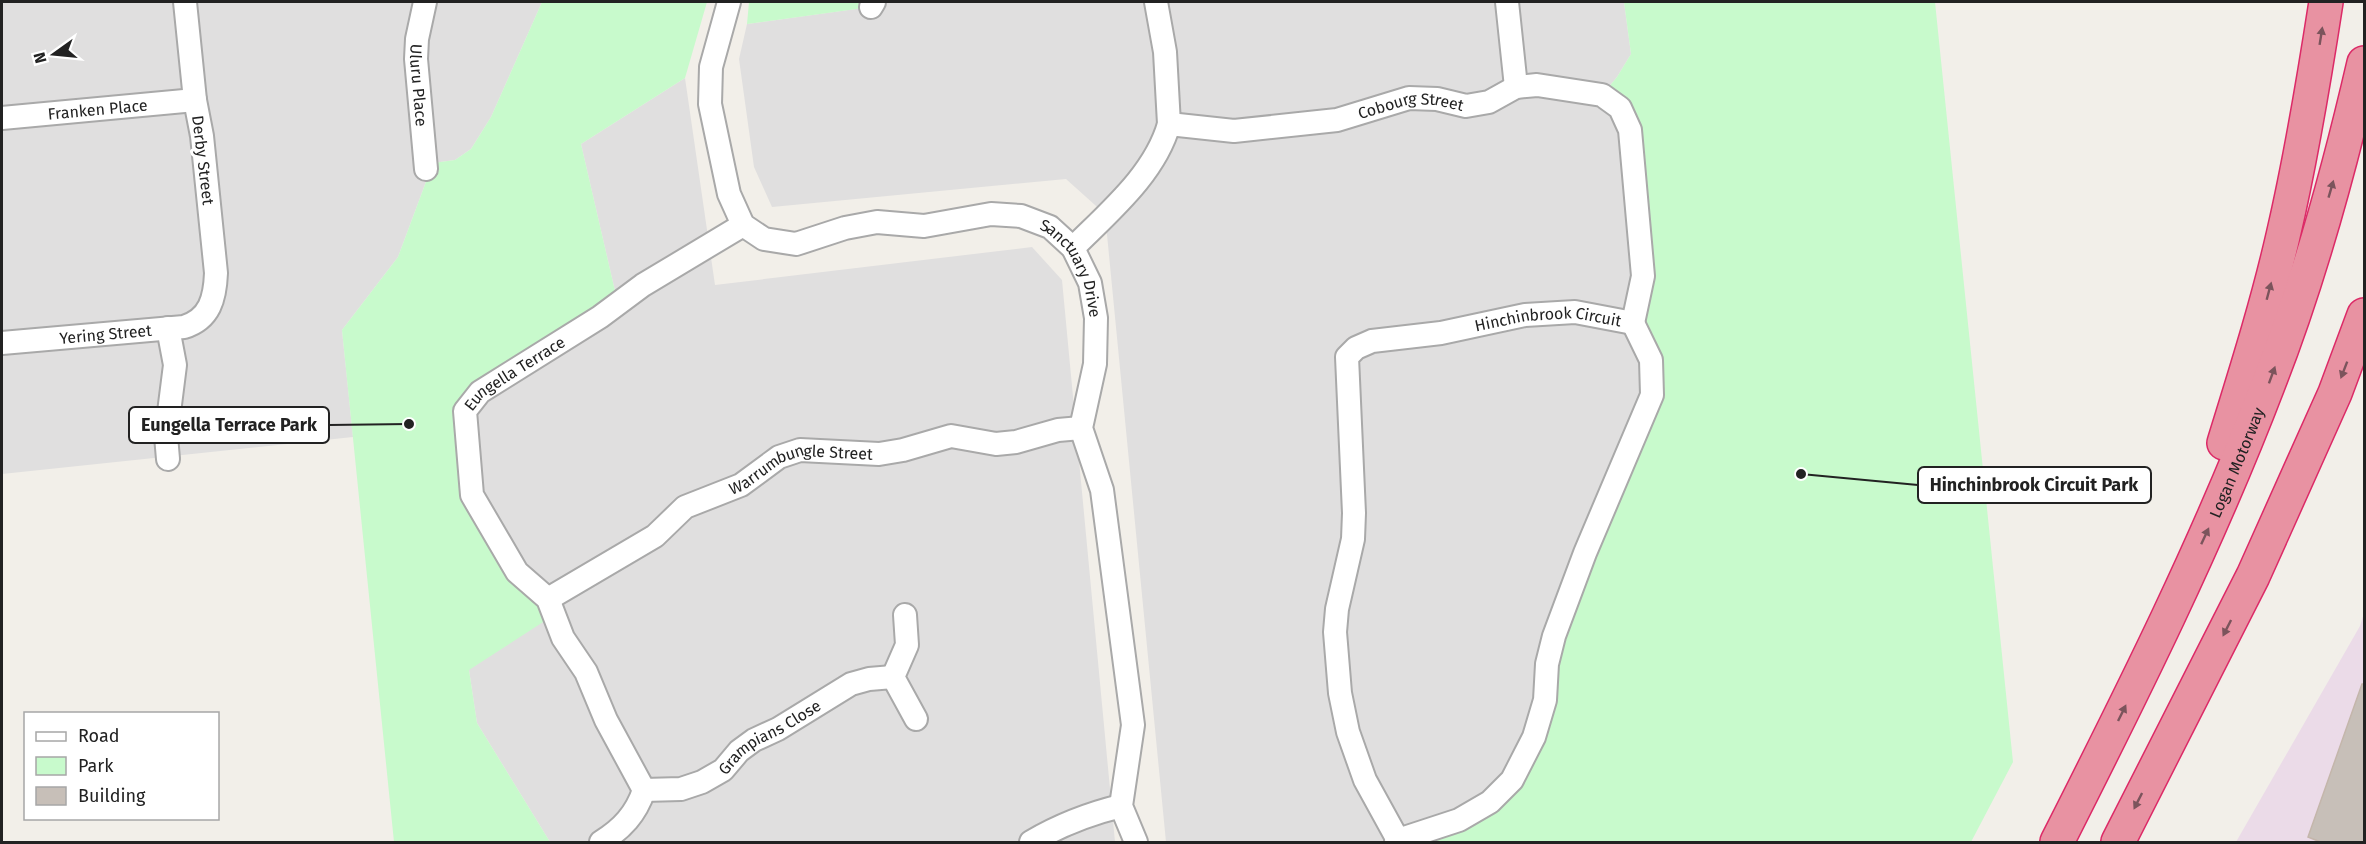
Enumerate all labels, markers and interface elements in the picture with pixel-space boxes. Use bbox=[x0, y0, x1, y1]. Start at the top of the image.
north arrow bbox=[24, 24, 84, 84]
one-way arrow bbox=[2316, 26, 2325, 45]
street label: Uluru Place bbox=[406, 43, 432, 127]
text: N bbox=[29, 50, 51, 65]
street label: Cobourg Street bbox=[1356, 88, 1466, 123]
street label: Franken Place bbox=[47, 95, 148, 123]
street label: Derby Street bbox=[188, 114, 218, 206]
one-way arrow bbox=[2327, 180, 2336, 198]
street label: Sanctuary Drive bbox=[1038, 215, 1105, 319]
one-way arrow bbox=[2264, 282, 2274, 300]
street label: Hinchinbrook Circuit bbox=[1473, 302, 1623, 335]
street label: Yering Street bbox=[59, 320, 153, 347]
street label: Eungella Terrace bbox=[460, 332, 568, 414]
one-way arrow bbox=[2338, 361, 2348, 379]
one-way arrow bbox=[2267, 366, 2277, 384]
street label: Logan Motorway bbox=[2205, 404, 2268, 521]
callout: Eungella Terrace Park bbox=[129, 407, 329, 443]
text: Eungella Terrace Park bbox=[141, 414, 318, 436]
street label: Warrumbungle Street bbox=[726, 440, 873, 498]
callout: Hinchinbrook Circuit Park bbox=[1918, 467, 2151, 503]
text: Hinchinbrook Circuit Park bbox=[1930, 474, 2139, 496]
one-way arrow bbox=[2200, 527, 2210, 545]
one-way arrow bbox=[2222, 619, 2231, 636]
street label: Grampians Close bbox=[714, 696, 824, 778]
one-way arrow bbox=[2117, 704, 2127, 721]
legend bbox=[24, 712, 219, 820]
text: Road bbox=[78, 725, 120, 747]
text: Park bbox=[78, 755, 114, 777]
text: Building bbox=[78, 785, 146, 807]
one-way arrow bbox=[2134, 793, 2143, 810]

